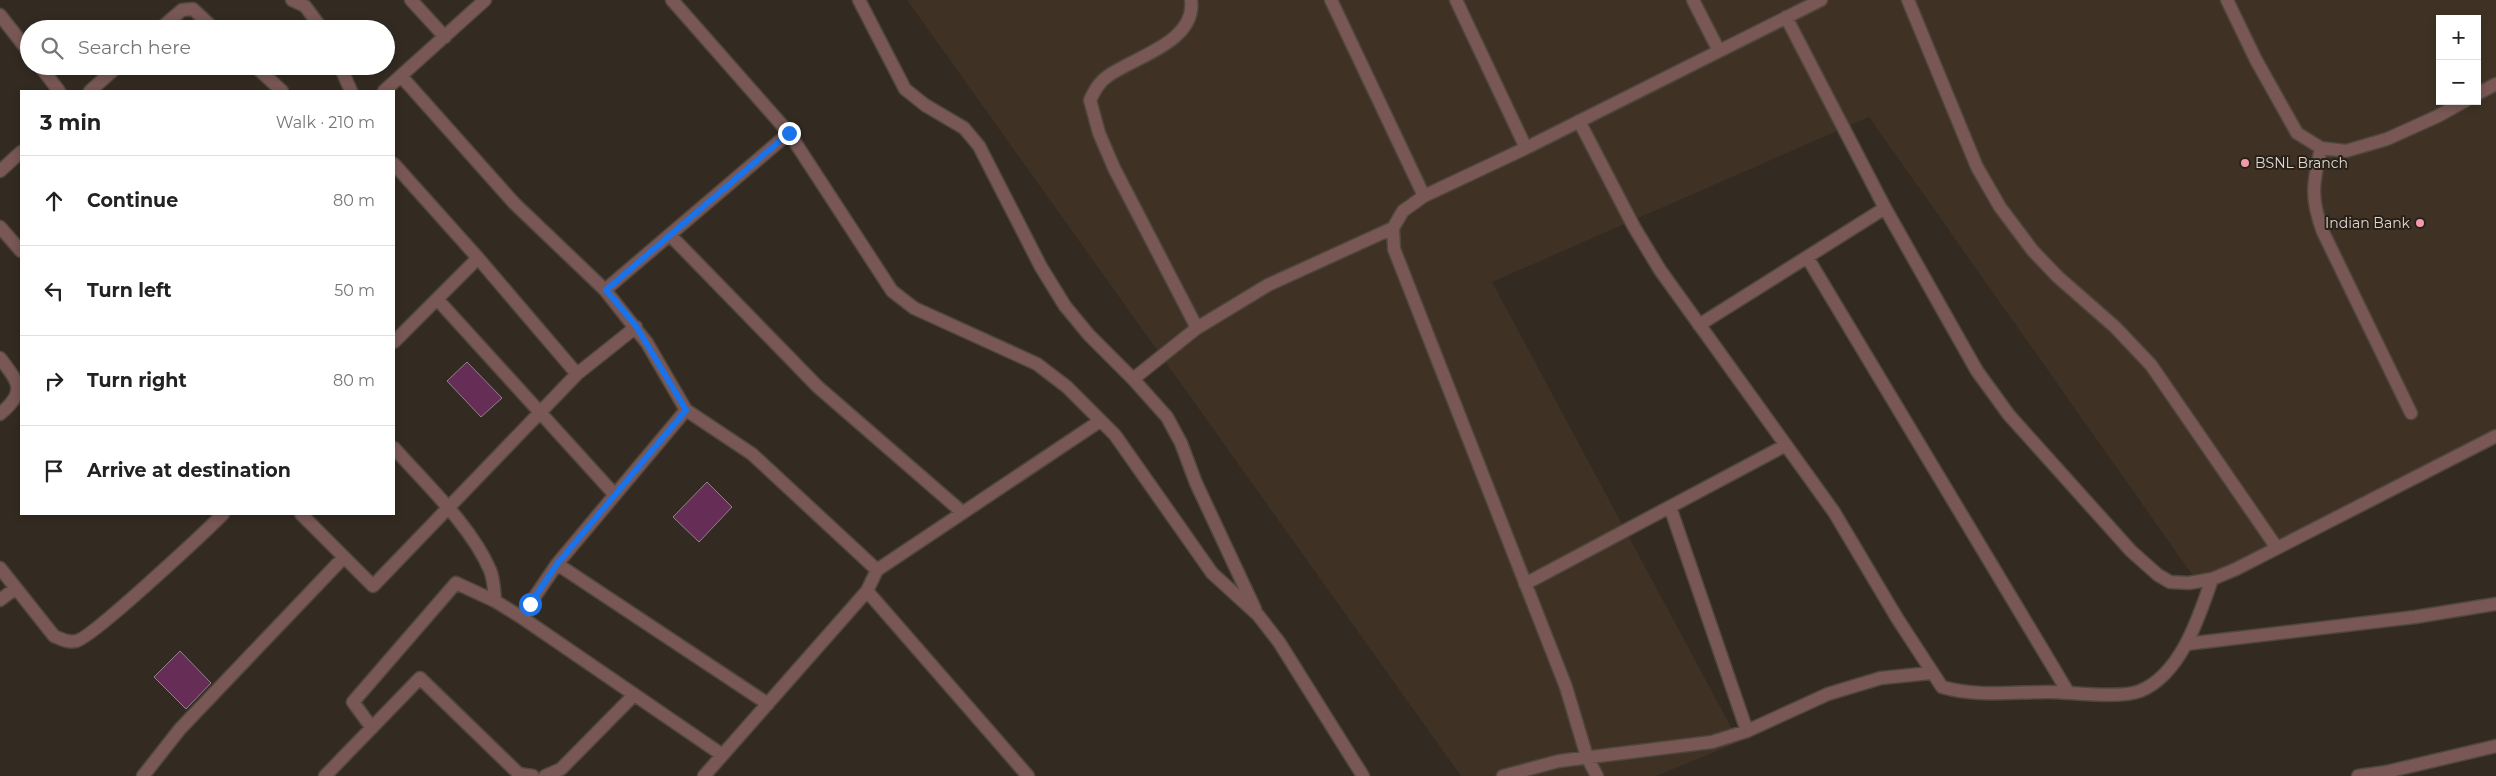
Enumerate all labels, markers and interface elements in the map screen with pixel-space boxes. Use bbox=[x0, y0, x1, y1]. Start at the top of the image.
map controls bbox=[2436, 15, 2481, 105]
button: + bbox=[2436, 15, 2481, 60]
search box bbox=[20, 20, 395, 75]
icon: search bbox=[38, 34, 66, 62]
text: Search here bbox=[78, 36, 191, 59]
button: − bbox=[2436, 60, 2481, 105]
text: 3 min bbox=[40, 110, 101, 135]
text: Walk · 210 m bbox=[276, 113, 375, 132]
route end bbox=[778, 122, 801, 145]
place label: BSNL Branch bbox=[2255, 154, 2348, 172]
marker: BSNL Branch bbox=[2239, 157, 2251, 169]
icon: ahead bbox=[40, 187, 68, 215]
text: Continue bbox=[87, 189, 178, 212]
text: 80 m bbox=[333, 191, 375, 210]
place label: Indian Bank bbox=[2325, 214, 2411, 232]
marker: Indian Bank bbox=[2414, 217, 2426, 229]
icon: left bbox=[40, 277, 68, 305]
text: Turn left bbox=[87, 279, 172, 302]
text: 50 m bbox=[334, 281, 375, 300]
icon: right bbox=[40, 367, 68, 395]
text: Turn right bbox=[87, 369, 187, 392]
text: 80 m bbox=[333, 371, 375, 390]
icon: arrive bbox=[40, 457, 68, 485]
text: Arrive at destination bbox=[87, 459, 291, 482]
route start bbox=[519, 593, 542, 616]

